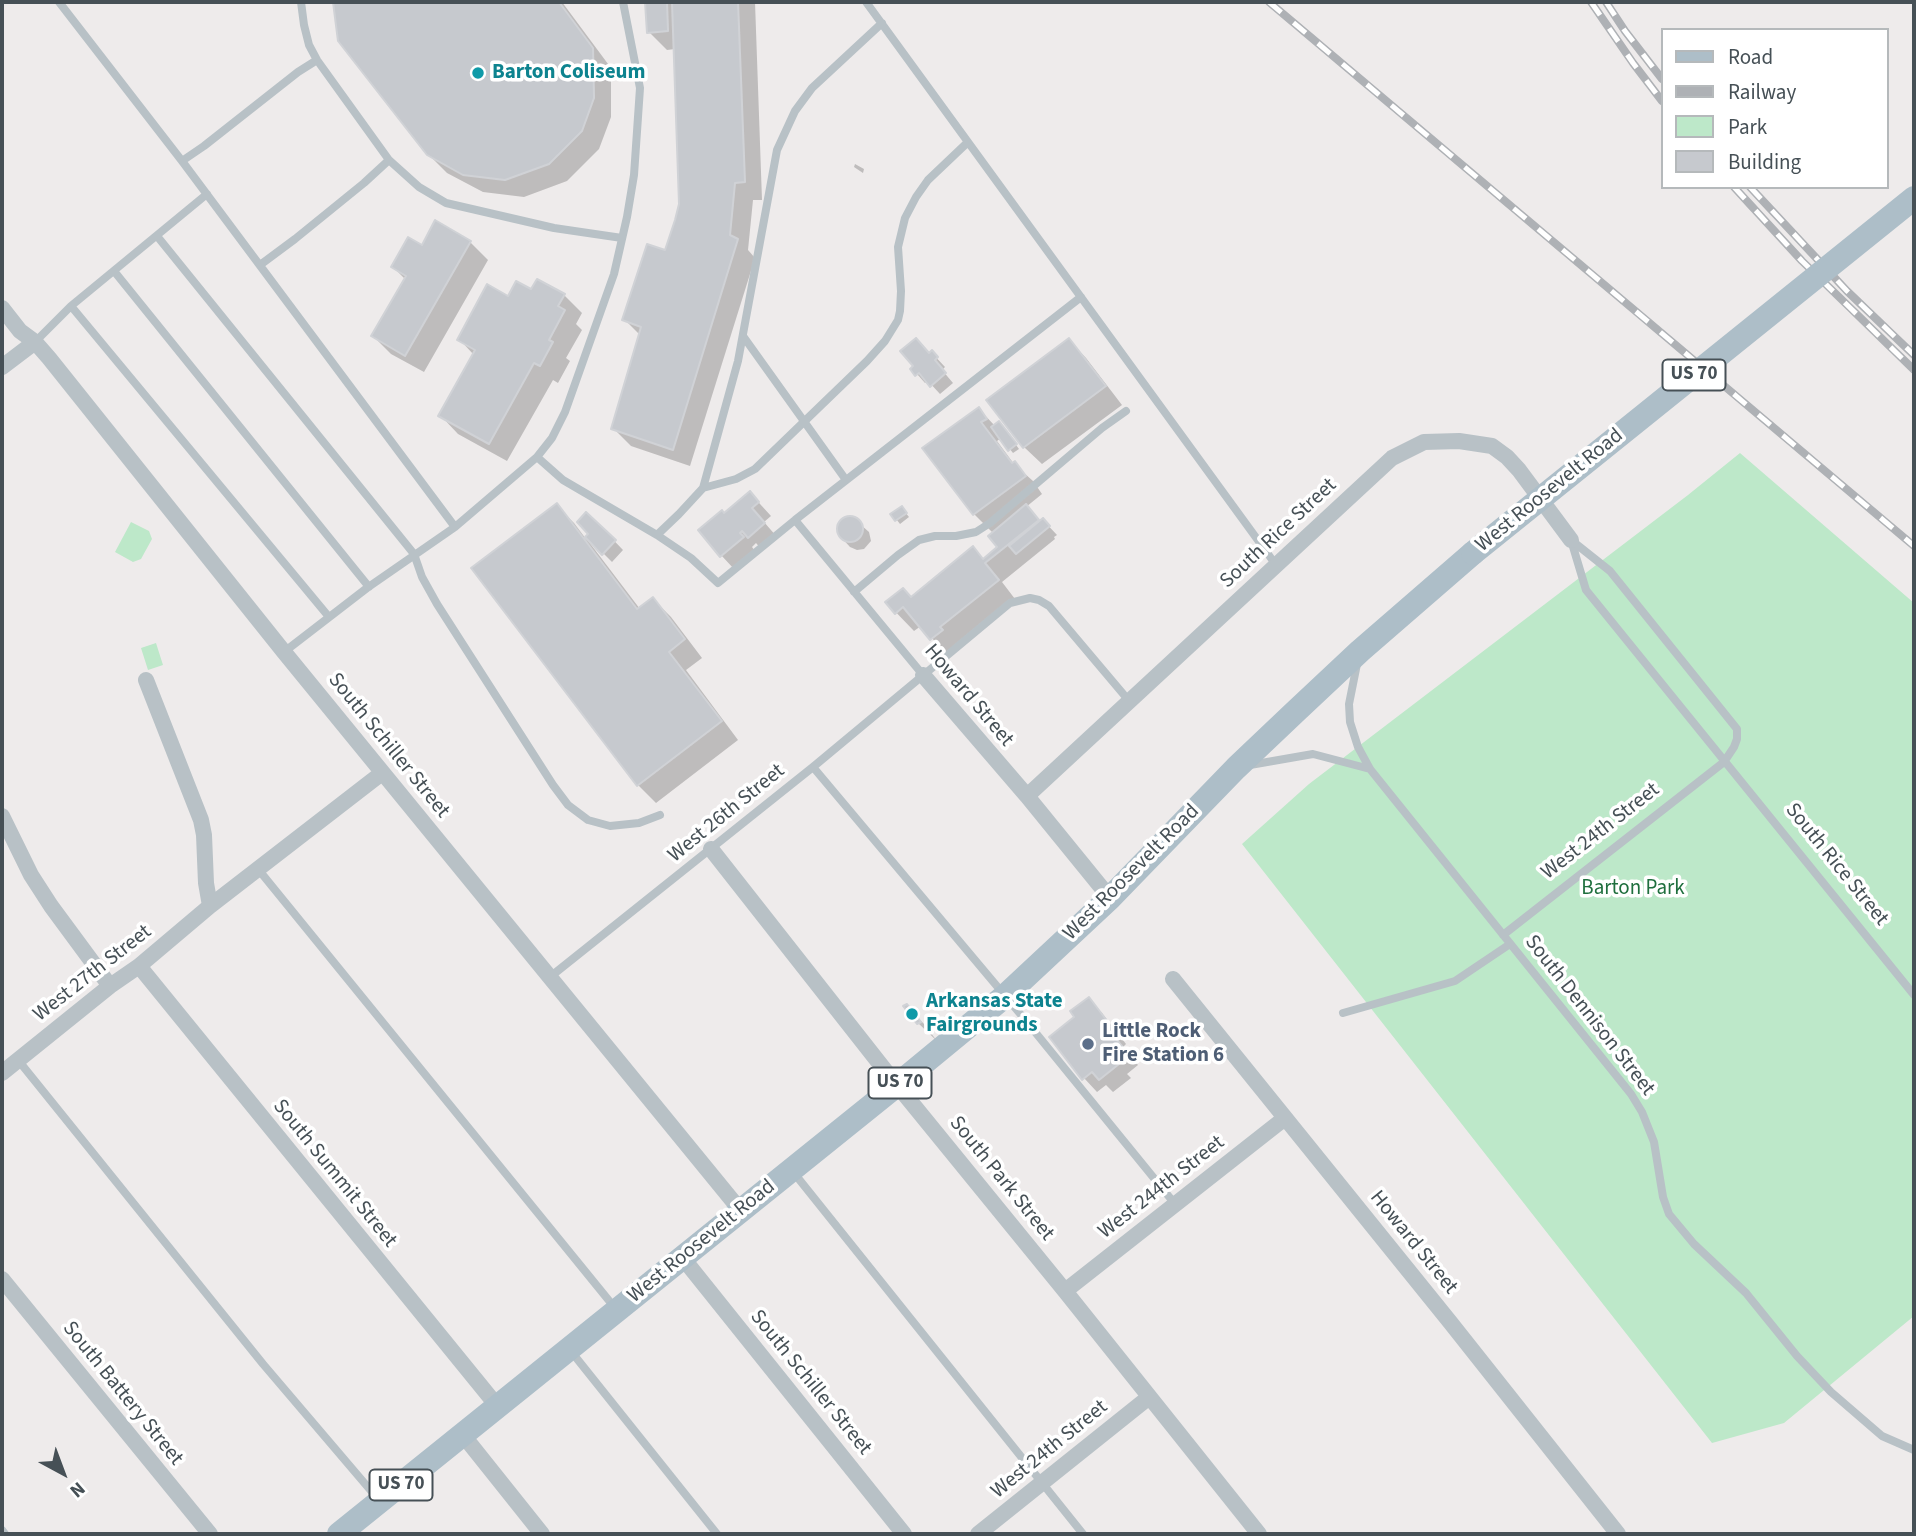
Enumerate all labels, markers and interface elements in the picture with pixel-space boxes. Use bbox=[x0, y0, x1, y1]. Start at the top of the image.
legend bbox=[1660, 28, 1888, 189]
text: Road bbox=[1728, 42, 1773, 72]
place label: Barton Coliseum bbox=[492, 60, 645, 86]
marker: Barton Coliseum bbox=[470, 65, 486, 81]
text: Railway bbox=[1728, 77, 1796, 107]
text: Park bbox=[1728, 112, 1767, 142]
text: Building bbox=[1728, 147, 1801, 177]
road number: US 70 bbox=[1662, 360, 1726, 390]
street label: West Roosevelt Road bbox=[1471, 424, 1629, 558]
street label: South Rice Street bbox=[1215, 474, 1343, 594]
street label: Howard Street bbox=[918, 640, 1018, 752]
street label: South Schiller Street bbox=[322, 668, 454, 824]
street label: West 26th Street bbox=[664, 759, 790, 869]
street label: West 24th Street bbox=[1537, 778, 1665, 886]
street label: South Rice Street bbox=[1779, 799, 1893, 931]
street label: West Roosevelt Road bbox=[1059, 800, 1205, 946]
park label: Barton Park bbox=[1581, 876, 1685, 902]
street label: West 27th Street bbox=[29, 920, 157, 1028]
street label: South Dennison Street bbox=[1519, 931, 1659, 1101]
place label: Arkansas State Fairgrounds bbox=[926, 989, 1063, 1039]
marker: Arkansas State Fairgrounds bbox=[904, 1006, 920, 1022]
place label: Little Rock Fire Station 6 bbox=[1102, 1019, 1224, 1069]
marker: Little Rock Fire Station 6 bbox=[1080, 1036, 1096, 1052]
road number: US 70 bbox=[869, 1068, 932, 1098]
street label: South Summit Street bbox=[267, 1095, 401, 1253]
street label: South Park Street bbox=[943, 1112, 1059, 1246]
street label: West 244th Street bbox=[1094, 1131, 1230, 1245]
street label: West Roosevelt Road bbox=[623, 1175, 781, 1309]
street label: Howard Street bbox=[1364, 1186, 1462, 1300]
street label: South Schiller Street bbox=[744, 1305, 876, 1461]
street label: South Battery Street bbox=[56, 1317, 188, 1471]
street label: West 24th Street bbox=[987, 1395, 1113, 1505]
north arrow bbox=[28, 1438, 98, 1508]
road number: US 70 bbox=[370, 1470, 432, 1500]
text: N bbox=[63, 1475, 91, 1504]

